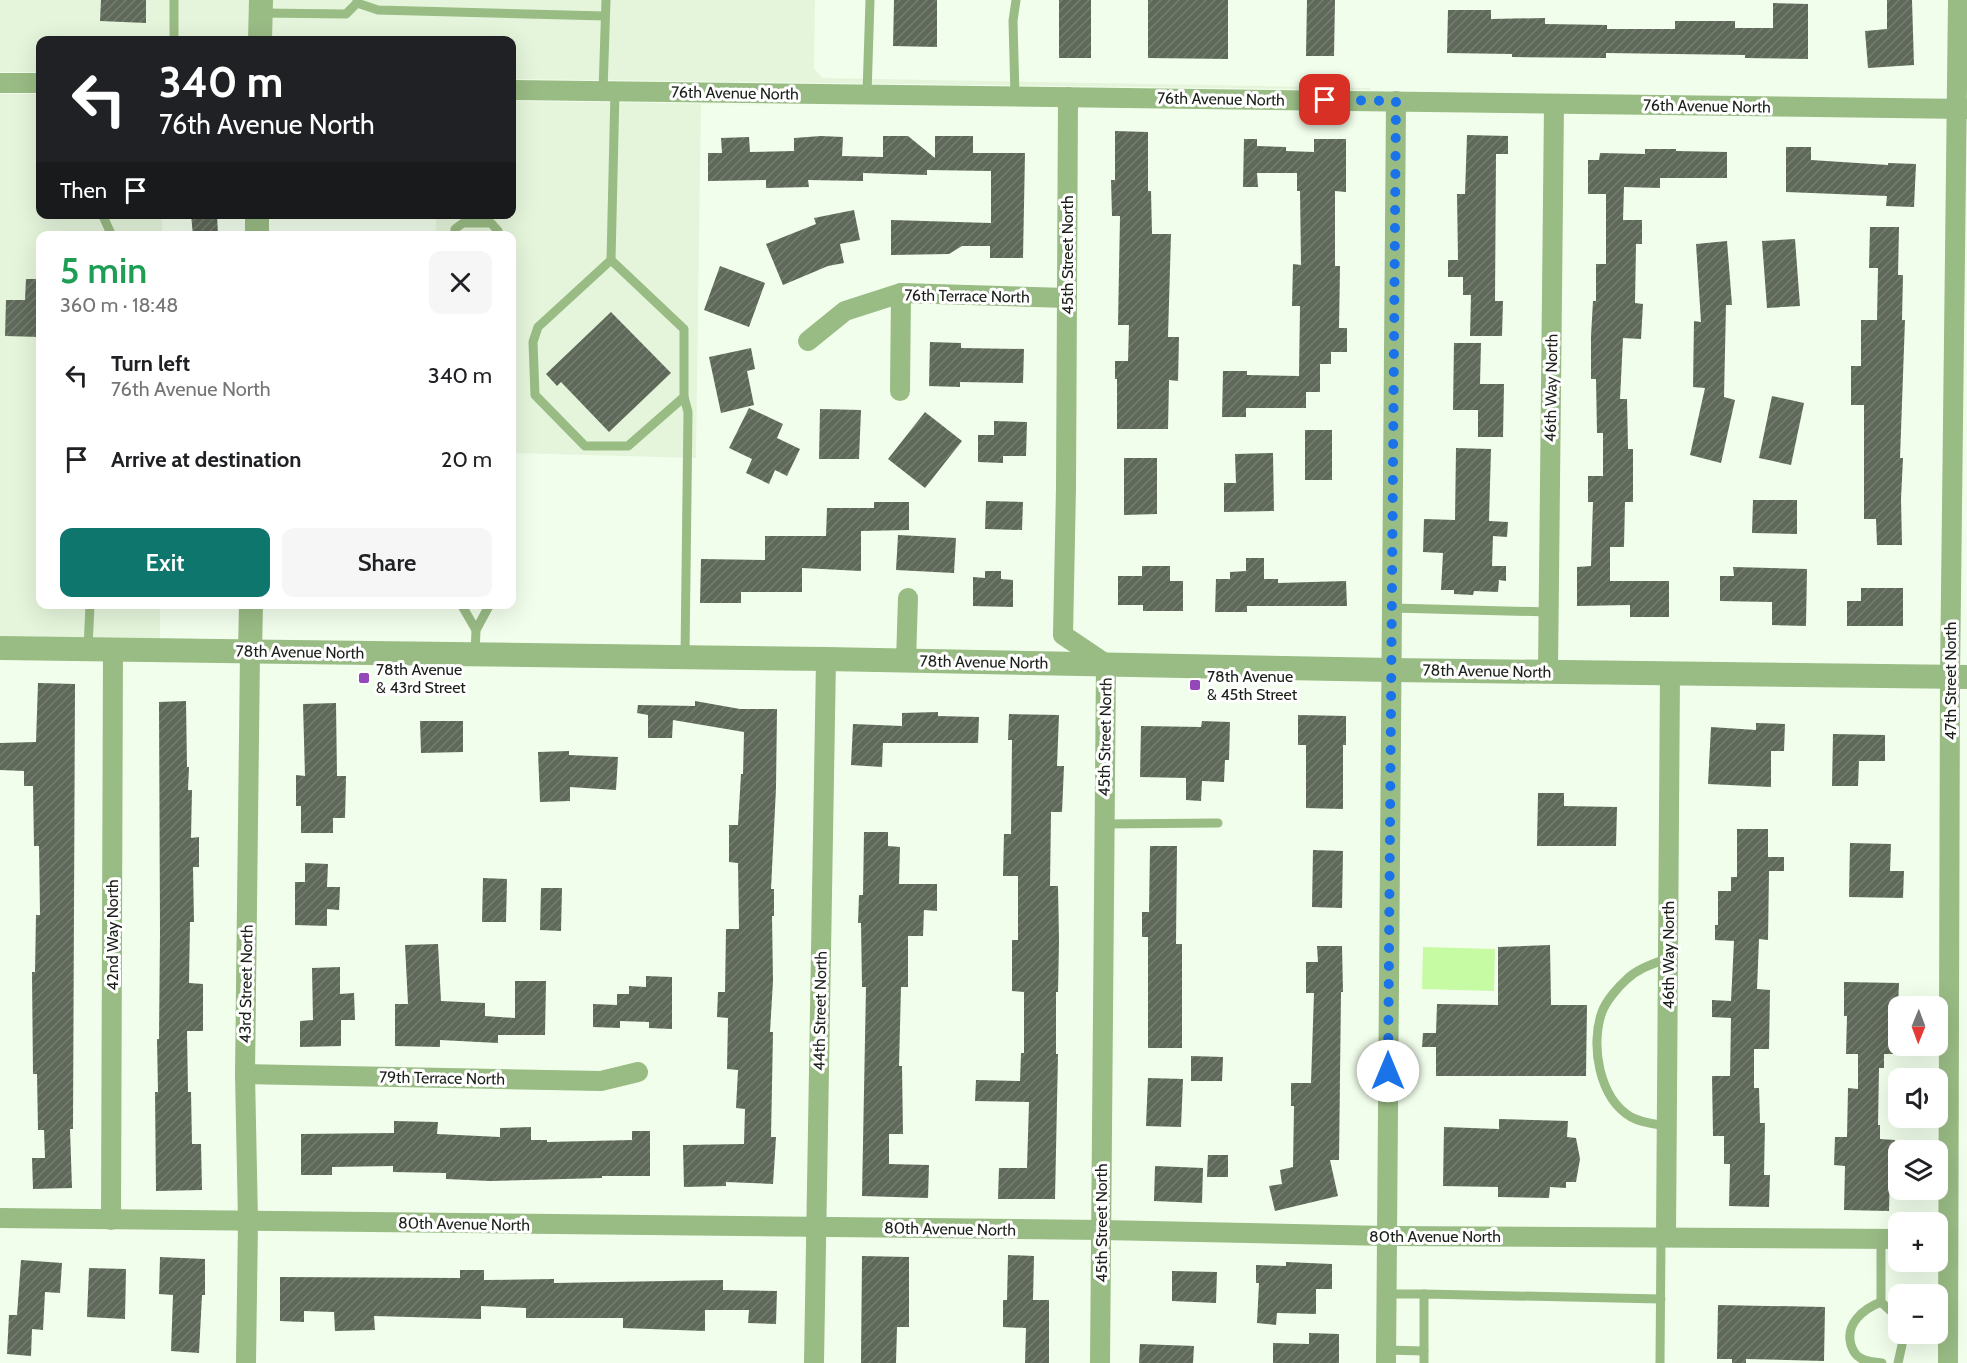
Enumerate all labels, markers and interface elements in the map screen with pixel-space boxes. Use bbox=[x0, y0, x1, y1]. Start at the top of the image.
text: 340 m bbox=[159, 56, 283, 108]
icon: left bbox=[60, 60, 138, 138]
pin bbox=[1299, 74, 1350, 125]
street label: 76th Avenue North bbox=[671, 82, 799, 104]
icon: arrive bbox=[1308, 83, 1341, 116]
street label: 76th Avenue North bbox=[1157, 88, 1285, 110]
street label: 76th Avenue North bbox=[1643, 95, 1771, 117]
text: 76th Avenue North bbox=[159, 108, 375, 141]
icon: arrive bbox=[119, 174, 152, 207]
text: Then bbox=[60, 177, 107, 204]
street label: 45th Street North bbox=[1058, 195, 1077, 315]
text: 5 min bbox=[60, 248, 147, 292]
button: close bbox=[429, 251, 492, 314]
street label: 76th Terrace North bbox=[904, 285, 1030, 307]
text: 360 m · 18:48 bbox=[60, 293, 178, 317]
street label: 46th Way North bbox=[1541, 334, 1561, 442]
text: Turn left bbox=[111, 350, 190, 377]
icon: left bbox=[60, 359, 93, 392]
text: 340 m bbox=[428, 362, 492, 389]
text: 76th Avenue North bbox=[111, 377, 271, 401]
icon: arrive bbox=[60, 443, 93, 476]
text: Arrive at destination bbox=[111, 446, 301, 473]
text: 20 m bbox=[441, 446, 492, 473]
button: Exit bbox=[60, 528, 270, 597]
button: Share bbox=[282, 528, 492, 597]
street label: 47th Street North bbox=[1941, 622, 1960, 740]
street label: 78th Avenue North bbox=[235, 641, 365, 663]
street label: 78th Avenue North bbox=[919, 651, 1049, 673]
place label: 78th Avenue & 43rd Street bbox=[376, 660, 466, 697]
street label: 78th Avenue North bbox=[1422, 660, 1552, 682]
place label: 78th Avenue & 45th Street bbox=[1207, 667, 1298, 704]
marker: 78th Avenue & 43rd Street bbox=[357, 671, 371, 685]
street label: 45th Street North bbox=[1094, 677, 1116, 797]
marker: 78th Avenue & 45th Street bbox=[1188, 678, 1202, 692]
street label: 42nd Way North bbox=[103, 879, 122, 991]
street label: 46th Way North bbox=[1659, 901, 1678, 1009]
street label: 43rd Street North bbox=[235, 924, 257, 1044]
street label: 44th Street North bbox=[809, 951, 831, 1071]
north arrow bbox=[1888, 996, 1948, 1056]
map controls bbox=[1888, 996, 1948, 1344]
position arrow bbox=[1356, 1039, 1420, 1103]
street label: 79th Terrace North bbox=[379, 1067, 505, 1089]
button: sound bbox=[1888, 1068, 1948, 1128]
button: layers bbox=[1888, 1140, 1948, 1200]
street label: 45th Street North bbox=[1092, 1163, 1111, 1283]
button: + bbox=[1888, 1212, 1948, 1272]
street label: 80th Avenue North bbox=[398, 1213, 530, 1235]
street label: 80th Avenue North bbox=[884, 1218, 1016, 1240]
street label: 80th Avenue North bbox=[1369, 1227, 1501, 1246]
button: − bbox=[1888, 1284, 1948, 1344]

